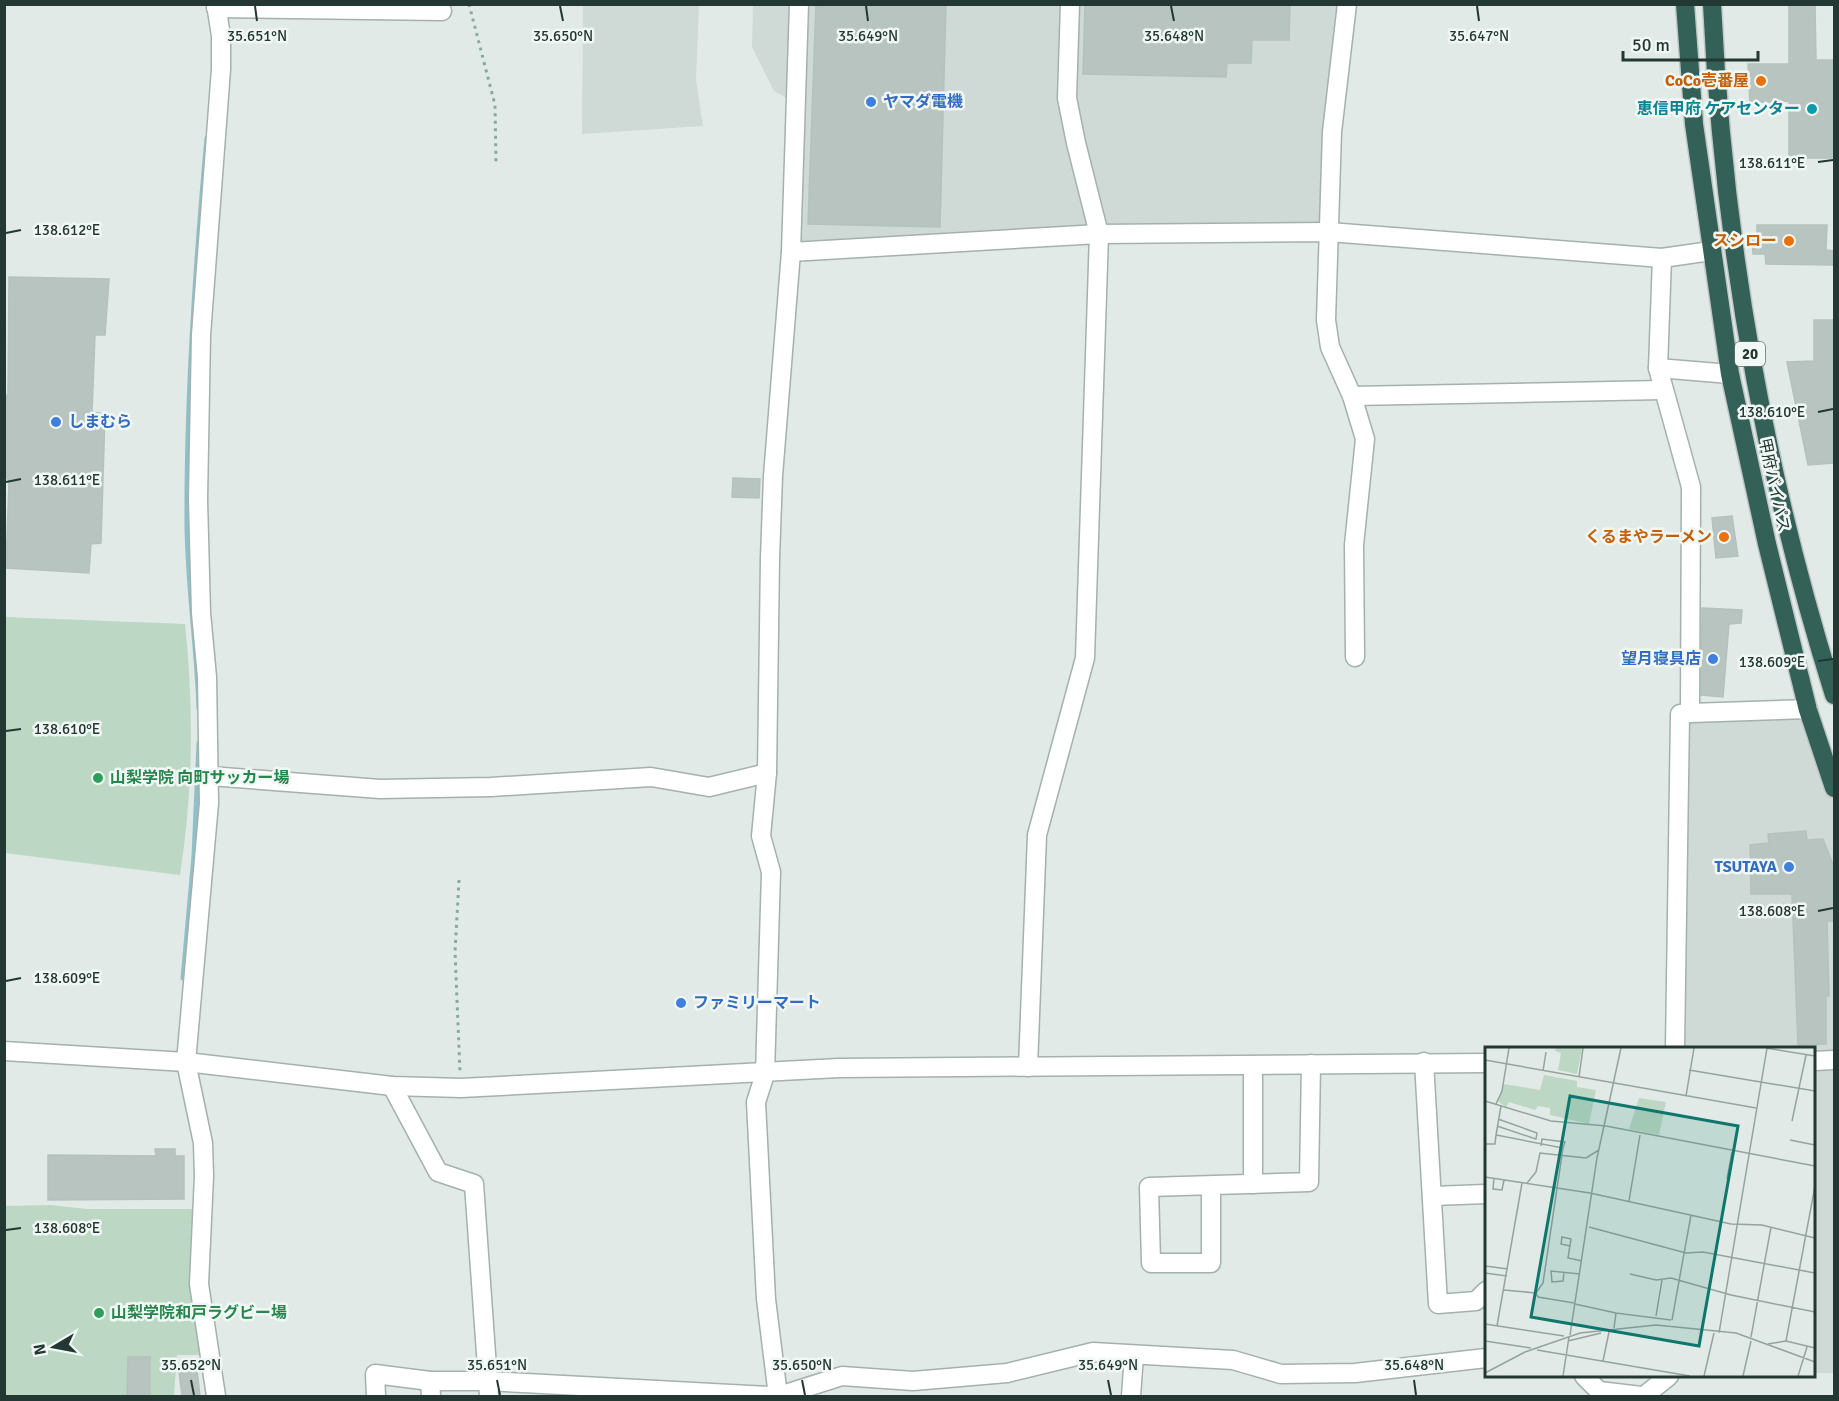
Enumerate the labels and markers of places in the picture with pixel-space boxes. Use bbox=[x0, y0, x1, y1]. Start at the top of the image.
place label: CoCo壱番屋 bbox=[1665, 71, 1749, 91]
marker: CoCo壱番屋 bbox=[1754, 74, 1768, 88]
place label: ヤマダ電機 bbox=[883, 92, 963, 112]
marker: ヤマダ電機 bbox=[864, 95, 878, 109]
place label: 恵信甲府 ケアセンター bbox=[1637, 99, 1800, 119]
marker: 恵信甲府 ケアセンター bbox=[1805, 102, 1819, 116]
place label: スシロー bbox=[1713, 231, 1777, 251]
marker: スシロー bbox=[1782, 234, 1796, 248]
place label: しまむら bbox=[68, 412, 132, 432]
marker: しまむら bbox=[49, 415, 63, 429]
place label: くるまやラーメン bbox=[1585, 527, 1712, 547]
marker: くるまやラーメン bbox=[1717, 530, 1731, 544]
place label: 望月寝具店 bbox=[1621, 649, 1701, 669]
marker: 望月寝具店 bbox=[1706, 652, 1720, 666]
place label: 山梨学院 向町サッカー場 bbox=[110, 768, 290, 788]
marker: 山梨学院 向町サッカー場 bbox=[91, 771, 105, 785]
place label: TSUTAYA bbox=[1715, 857, 1778, 877]
marker: TSUTAYA bbox=[1782, 860, 1796, 874]
place label: ファミリーマート bbox=[693, 993, 821, 1013]
marker: ファミリーマート bbox=[674, 996, 688, 1010]
place label: 山梨学院和戸ラグビー場 bbox=[111, 1303, 287, 1323]
marker: 山梨学院和戸ラグビー場 bbox=[92, 1306, 106, 1320]

